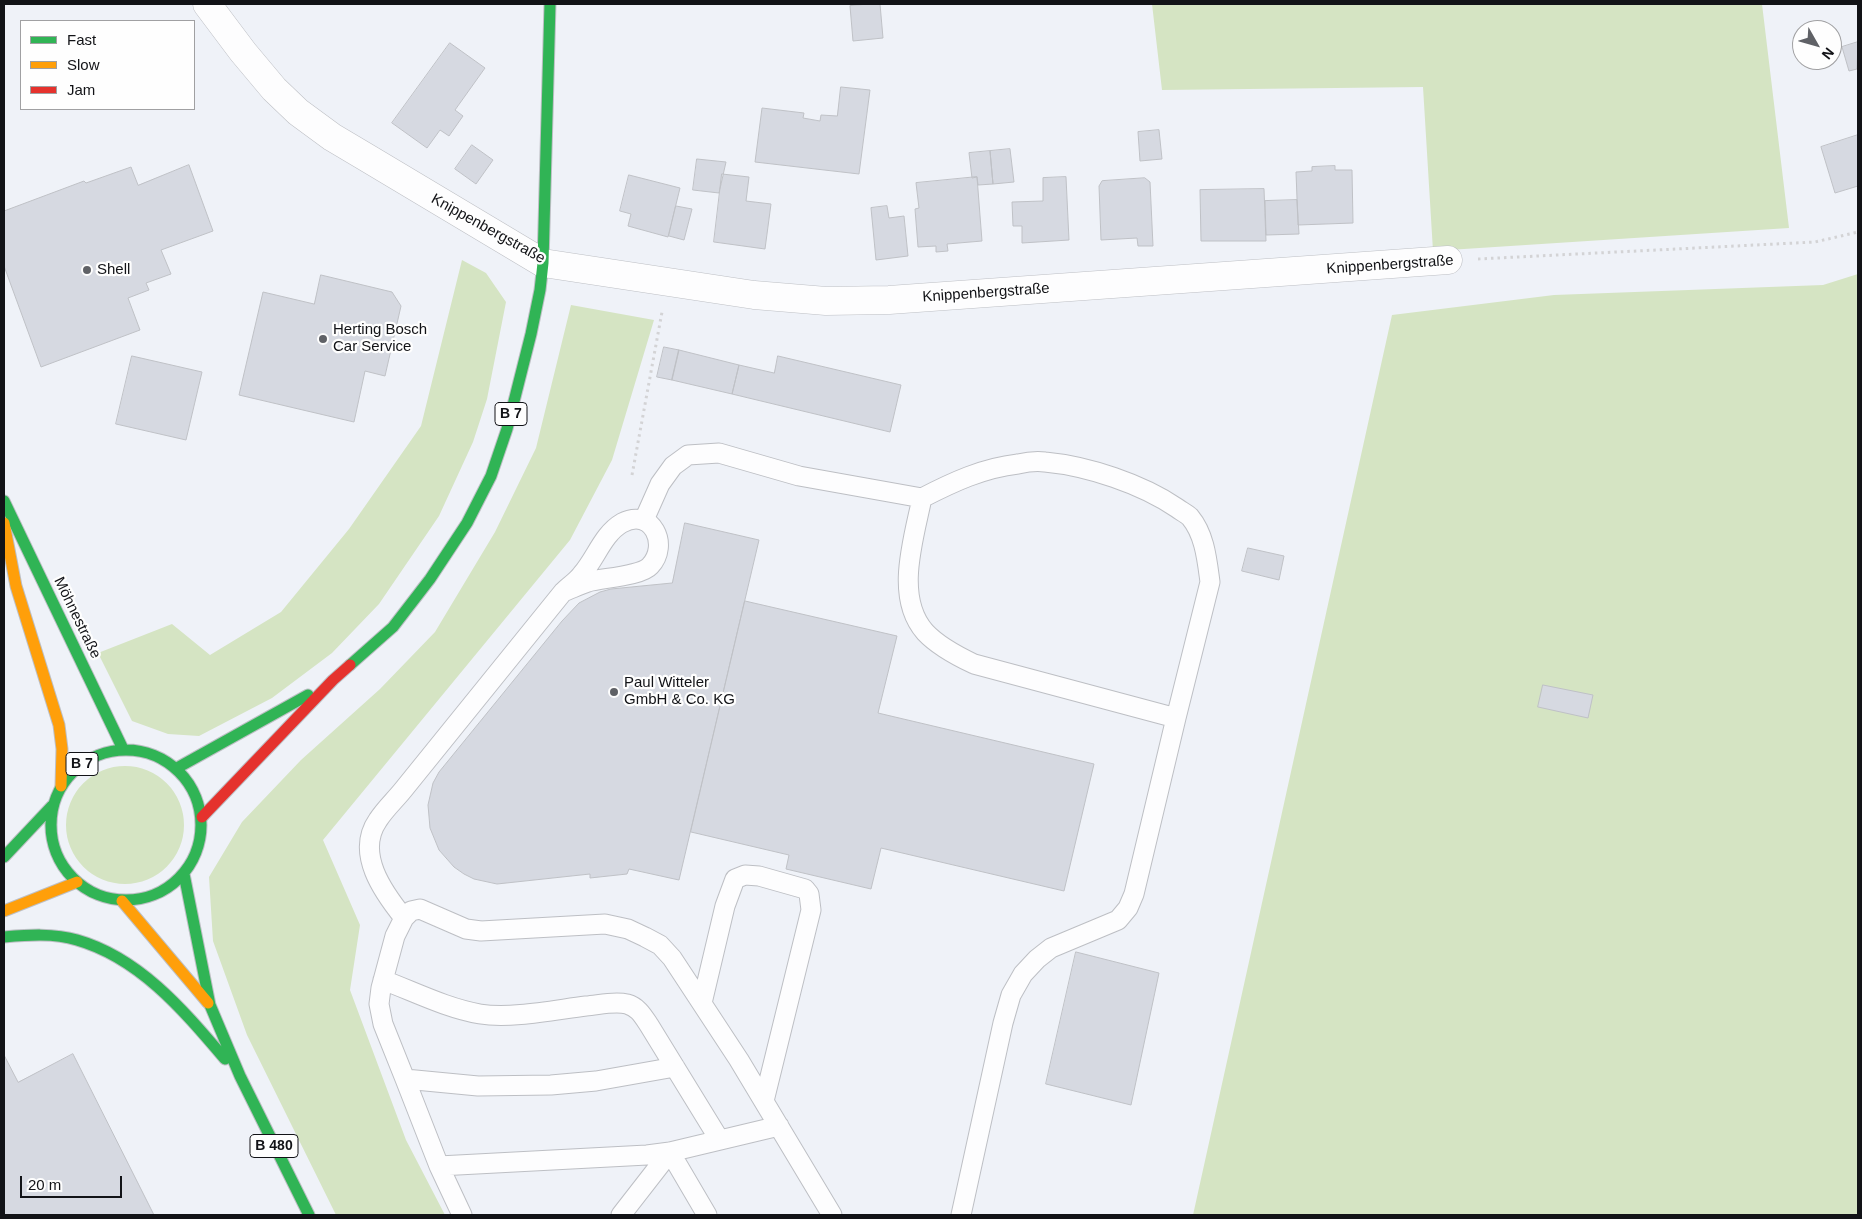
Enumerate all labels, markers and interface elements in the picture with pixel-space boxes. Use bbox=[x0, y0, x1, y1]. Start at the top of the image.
legend bbox=[20, 20, 195, 110]
north arrow bbox=[1792, 20, 1842, 70]
text: Fast bbox=[67, 31, 96, 48]
text: N bbox=[1819, 45, 1837, 63]
text: Slow bbox=[67, 56, 100, 73]
text: Jam bbox=[67, 81, 95, 98]
street label: Knippenbergstraße bbox=[428, 190, 548, 268]
street label: Knippenbergstraße bbox=[1326, 252, 1454, 278]
place label: Shell bbox=[97, 261, 130, 279]
marker: Shell bbox=[81, 264, 93, 276]
street label: Knippenbergstraße bbox=[922, 280, 1050, 306]
place label: Herting Bosch Car Service bbox=[333, 321, 427, 356]
marker: Herting Bosch Car Service bbox=[317, 333, 329, 345]
road number: B 7 bbox=[495, 402, 527, 426]
street label: Möhnestraße bbox=[50, 574, 104, 662]
place label: Paul Witteler GmbH & Co. KG bbox=[624, 674, 735, 709]
marker: Paul Witteler GmbH & Co. KG bbox=[608, 686, 620, 698]
road number: B 7 bbox=[66, 752, 98, 776]
road number: B 480 bbox=[250, 1134, 298, 1158]
scale bar bbox=[22, 1166, 125, 1198]
text: 20 m bbox=[28, 1176, 61, 1193]

